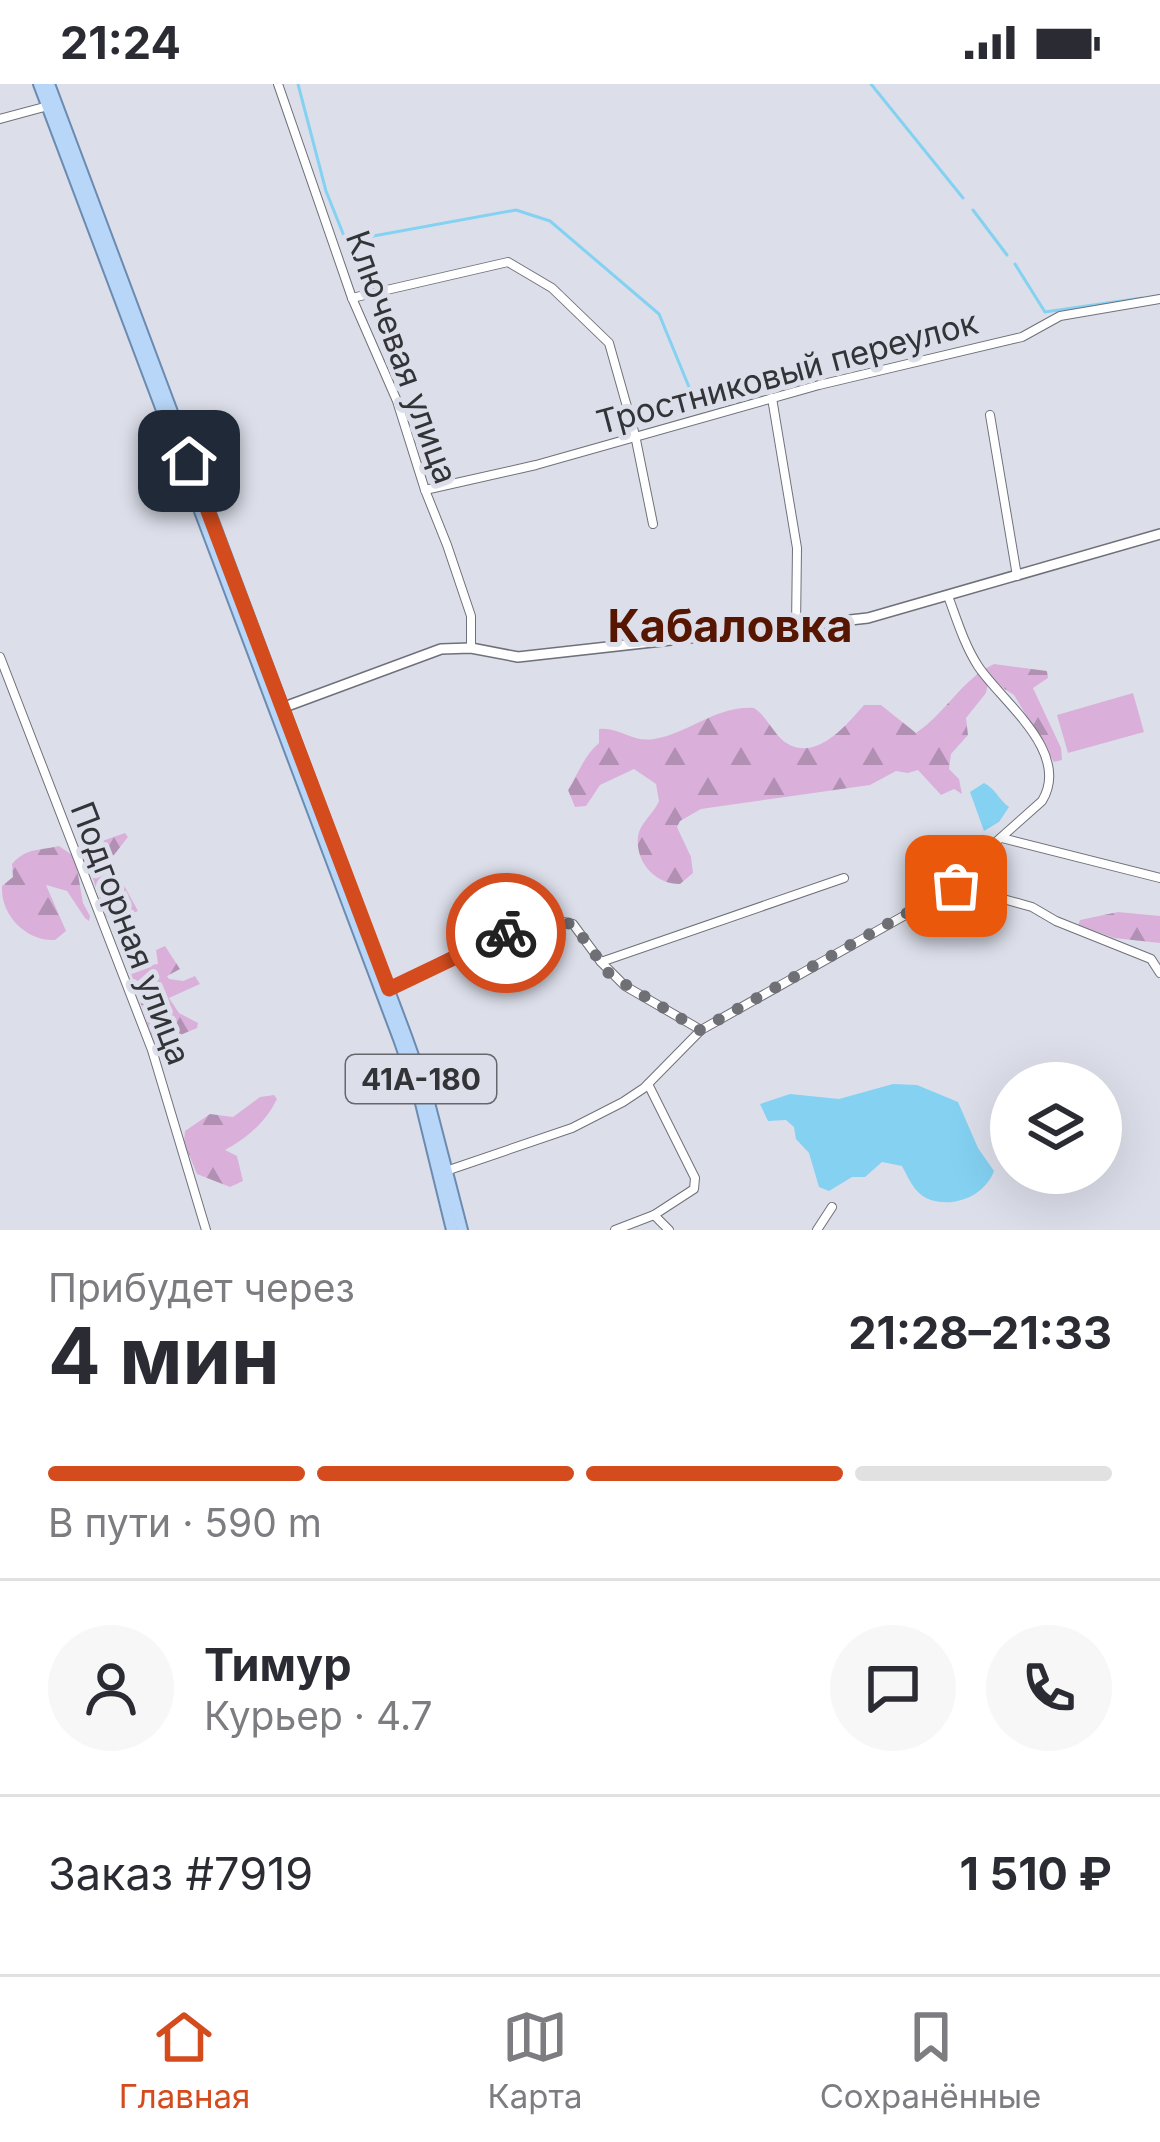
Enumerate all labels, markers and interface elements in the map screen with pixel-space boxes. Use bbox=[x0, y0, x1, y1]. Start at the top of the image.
text: 21:24 bbox=[60, 15, 181, 70]
street label: Ключевая улица bbox=[338, 225, 466, 489]
street label: Тростниковый переулок bbox=[592, 302, 982, 442]
pin bbox=[138, 410, 240, 512]
icon: home bbox=[156, 428, 222, 494]
district label: Кабаловка bbox=[607, 598, 853, 653]
street label: Подгорная улица bbox=[62, 796, 200, 1070]
pin bbox=[905, 835, 1007, 937]
icon: bag bbox=[923, 853, 989, 919]
courier bbox=[446, 873, 566, 993]
icon: bike bbox=[473, 900, 539, 966]
road number: 41А-180 bbox=[346, 1055, 496, 1103]
map controls bbox=[990, 1062, 1122, 1194]
button: layers bbox=[990, 1062, 1122, 1194]
text: Прибудет через bbox=[48, 1264, 355, 1311]
text: 21:28–21:33 bbox=[848, 1305, 1112, 1360]
text: 4 мин bbox=[48, 1308, 280, 1403]
text: В пути · 590 m bbox=[48, 1499, 322, 1546]
button: person bbox=[48, 1625, 174, 1751]
button: chat bbox=[830, 1625, 956, 1751]
button: phone bbox=[986, 1625, 1112, 1751]
text: Тимур bbox=[204, 1637, 352, 1692]
text: Курьер · 4.7 bbox=[204, 1692, 433, 1739]
text: Заказ #7919 bbox=[48, 1846, 313, 1901]
text: 1 510 ₽ bbox=[959, 1846, 1112, 1901]
tab: Главная bbox=[119, 2004, 250, 2116]
tab: Карта bbox=[488, 2004, 582, 2116]
tab: Сохранённые bbox=[820, 2004, 1041, 2116]

